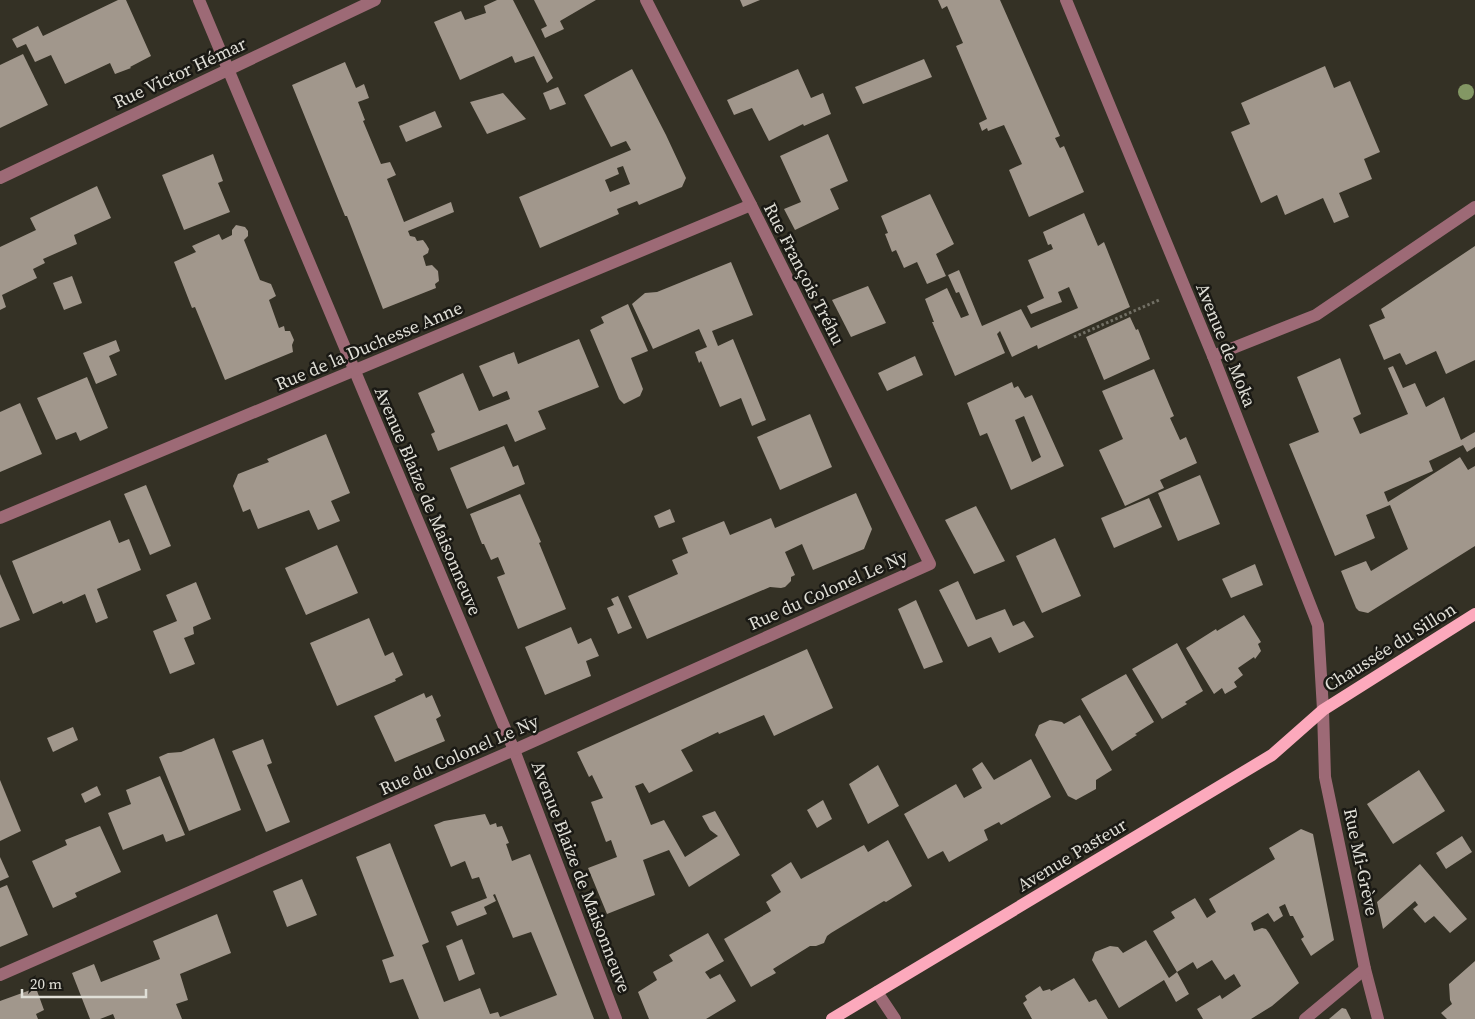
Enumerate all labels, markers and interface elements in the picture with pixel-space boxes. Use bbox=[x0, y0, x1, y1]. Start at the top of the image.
street label: Rue Victor Hémar bbox=[109, 31, 251, 114]
street label: Rue François Tréhu bbox=[758, 198, 851, 349]
street label: Avenue de Moka bbox=[1190, 279, 1263, 411]
street label: Rue de la Duchesse Anne bbox=[271, 295, 466, 396]
street label: Avenue Blaize de Maisonneuve bbox=[369, 382, 488, 619]
street label: Rue du Colonel Le Ny bbox=[744, 543, 912, 636]
street label: Chaussée du Sillon bbox=[1319, 596, 1460, 697]
street label: Rue du Colonel Le Ny bbox=[375, 708, 543, 801]
street label: Avenue Blaize de Maisonneuve bbox=[526, 757, 637, 996]
street label: Rue Mi-Grève bbox=[1338, 806, 1385, 918]
street label: Avenue Pasteur bbox=[1012, 812, 1132, 897]
scale bar bbox=[22, 966, 146, 998]
text: 20 m bbox=[30, 973, 62, 994]

